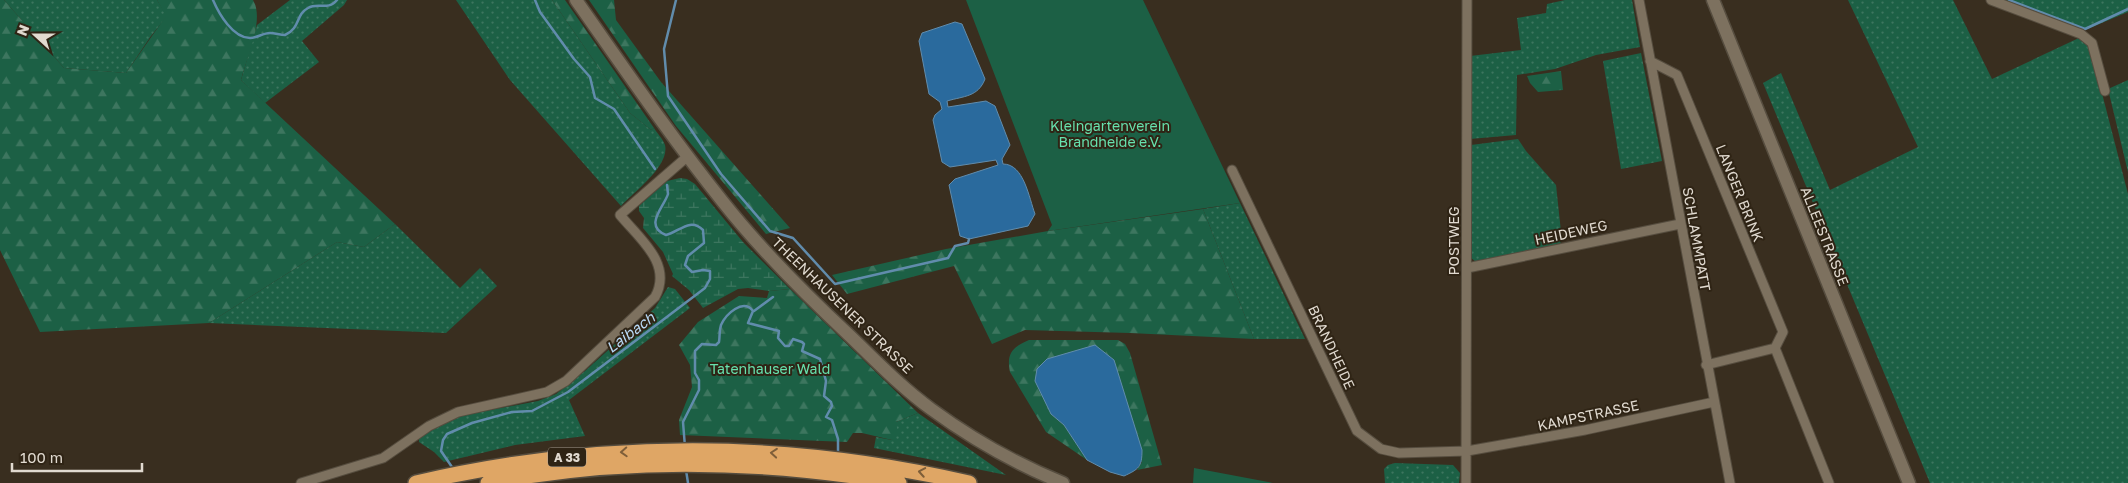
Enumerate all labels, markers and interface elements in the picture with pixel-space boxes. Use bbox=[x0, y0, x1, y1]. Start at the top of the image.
north arrow bbox=[10, 10, 60, 60]
text: N bbox=[13, 22, 32, 38]
park label: Kleingartenverein Brandheide e.V. bbox=[1050, 117, 1170, 150]
street label: LANGER BRINK bbox=[1713, 142, 1767, 244]
street label: ALLEESTRASSE bbox=[1797, 184, 1853, 288]
street label: SCHLAMMPATT bbox=[1679, 186, 1715, 293]
street label: POSTWEG bbox=[1445, 206, 1462, 276]
street label: HEIDEWEG bbox=[1533, 216, 1609, 248]
street label: THEENHAUSENER STRASSE bbox=[769, 233, 917, 377]
street label: BRANDHEIDE bbox=[1305, 302, 1359, 392]
water label: Laibach bbox=[602, 307, 659, 356]
park label: Tatenhauser Wald bbox=[710, 360, 830, 377]
street label: KAMPSTRASSE bbox=[1536, 396, 1640, 434]
scale bar bbox=[12, 440, 142, 472]
one-way arrow bbox=[620, 446, 628, 457]
text: 100 m bbox=[20, 448, 63, 466]
road number: A 33 bbox=[548, 448, 586, 467]
one-way arrow bbox=[769, 448, 777, 459]
one-way arrow bbox=[917, 468, 926, 478]

